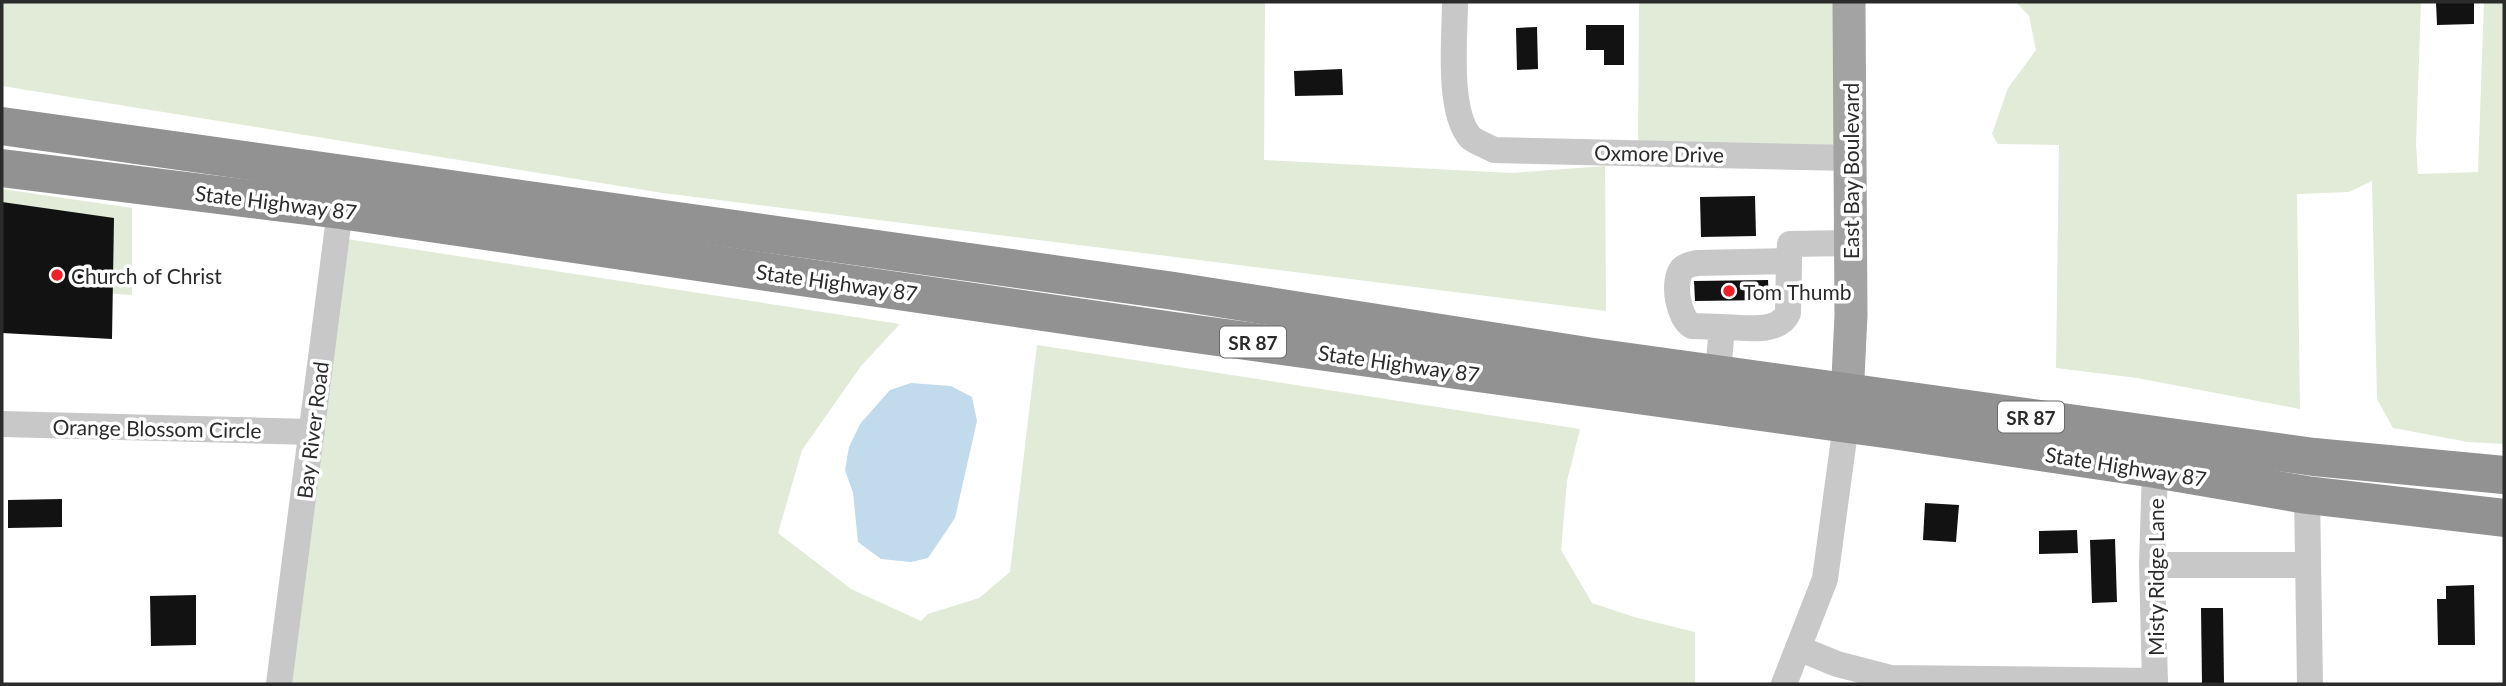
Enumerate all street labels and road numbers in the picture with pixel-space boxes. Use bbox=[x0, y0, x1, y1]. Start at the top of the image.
street label: East Bay Boulevard bbox=[1838, 83, 1863, 259]
street label: Oxmore Drive bbox=[1594, 139, 1724, 167]
street label: State Highway 87 bbox=[194, 180, 358, 224]
street label: State Highway 87 bbox=[755, 258, 919, 306]
road number: SR 87 bbox=[1220, 326, 1286, 358]
street label: State Highway 87 bbox=[1317, 339, 1481, 387]
street label: Bay River Road bbox=[291, 360, 333, 500]
road number: SR 87 bbox=[1998, 402, 2064, 432]
street label: Orange Blossom Circle bbox=[52, 414, 262, 442]
street label: State Highway 87 bbox=[2044, 441, 2208, 491]
street label: Misty Ridge Lane bbox=[2143, 498, 2168, 656]

